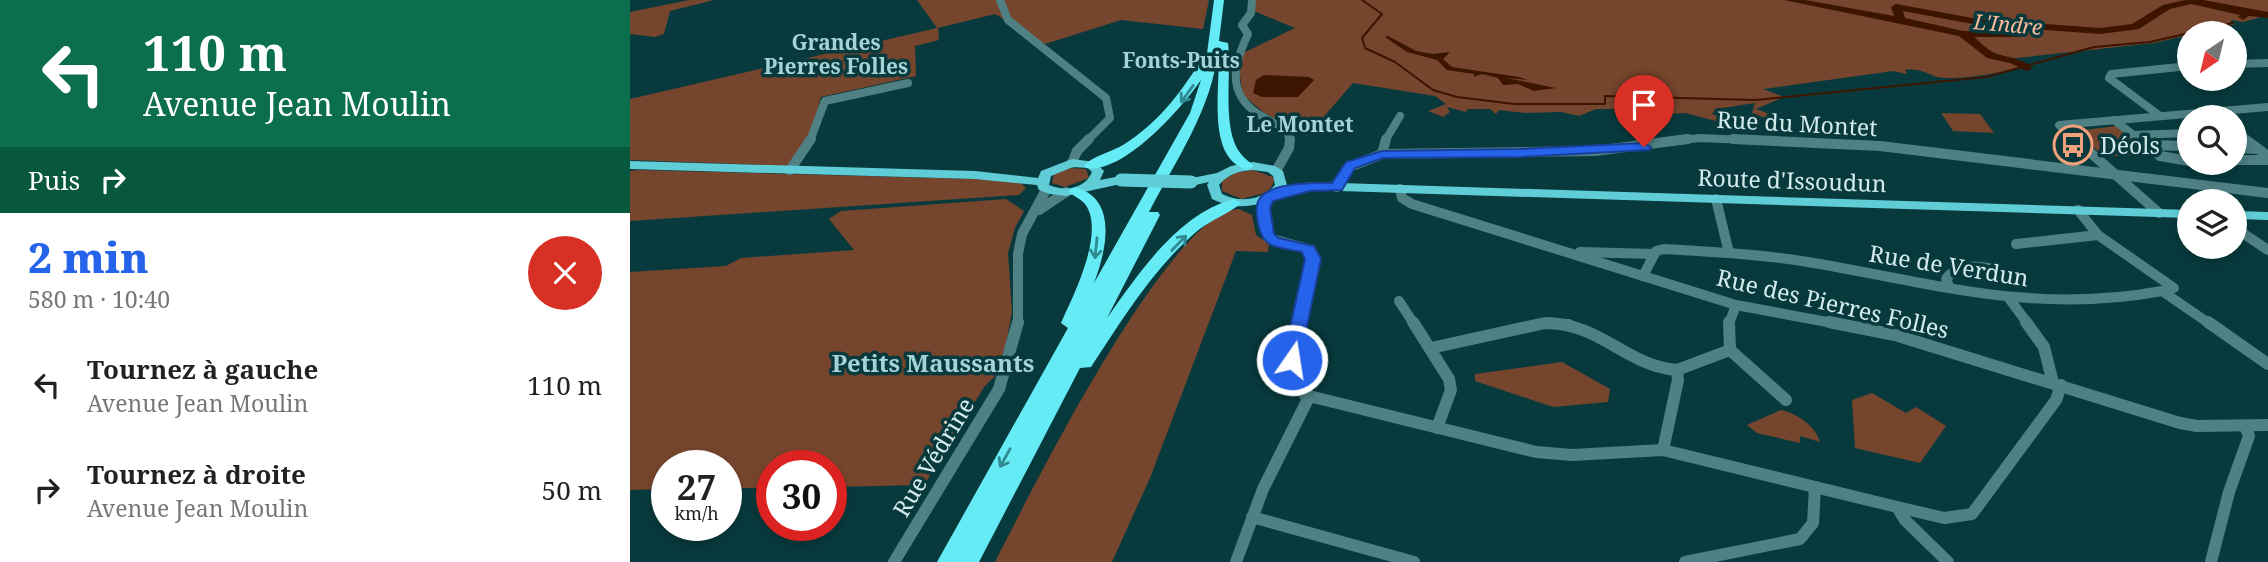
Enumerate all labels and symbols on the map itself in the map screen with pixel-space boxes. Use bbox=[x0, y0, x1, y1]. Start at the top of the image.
water label: L'Indre bbox=[1972, 7, 2043, 41]
north arrow bbox=[2177, 21, 2247, 91]
district label: Grandes Pierres Folles bbox=[764, 28, 908, 80]
district label: Fonts-Puits bbox=[1122, 46, 1240, 74]
pin bbox=[1614, 75, 1674, 147]
one-way arrow bbox=[1180, 84, 1195, 103]
street label: Rue du Montet bbox=[1716, 103, 1878, 143]
district label: Le Montet bbox=[1246, 110, 1354, 138]
bus stop icon: Déols bbox=[2052, 124, 2094, 166]
place label: Déols bbox=[2100, 129, 2160, 161]
street label: Route d'Issoudun bbox=[1697, 161, 1887, 199]
one-way arrow bbox=[1170, 235, 1187, 252]
one-way arrow bbox=[1090, 236, 1103, 259]
street label: Rue de Verdun bbox=[1867, 237, 2031, 293]
street label: Rue des Pierres Folles bbox=[1714, 261, 1952, 345]
position arrow bbox=[1255, 323, 1329, 397]
district label: Petits Maussants bbox=[832, 346, 1034, 379]
street label: Rue Védrine bbox=[885, 391, 981, 523]
one-way arrow bbox=[998, 448, 1012, 468]
speed limit sign: 30 bbox=[756, 450, 847, 541]

